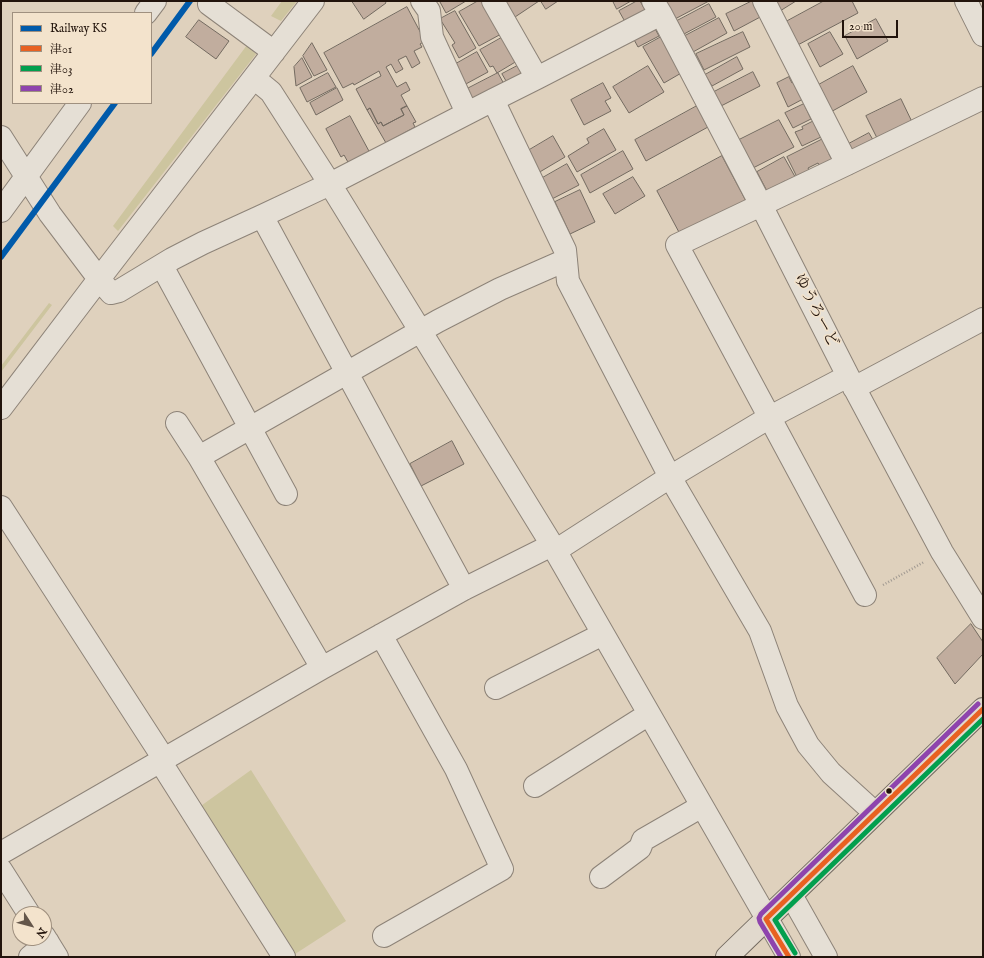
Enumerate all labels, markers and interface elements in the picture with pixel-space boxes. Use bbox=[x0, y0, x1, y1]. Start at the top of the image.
legend bbox=[12, 12, 152, 104]
scale bar bbox=[844, 12, 900, 38]
text: 20 m bbox=[849, 19, 872, 34]
text: Railway KS bbox=[50, 21, 107, 36]
text: 津01 bbox=[50, 42, 72, 57]
text: 津03 bbox=[50, 62, 72, 77]
text: 津02 bbox=[50, 82, 74, 97]
street label: ゆうろーど bbox=[788, 271, 842, 351]
unlabelled marker bbox=[884, 786, 894, 796]
north arrow bbox=[12, 906, 52, 946]
text: N bbox=[32, 924, 49, 940]

